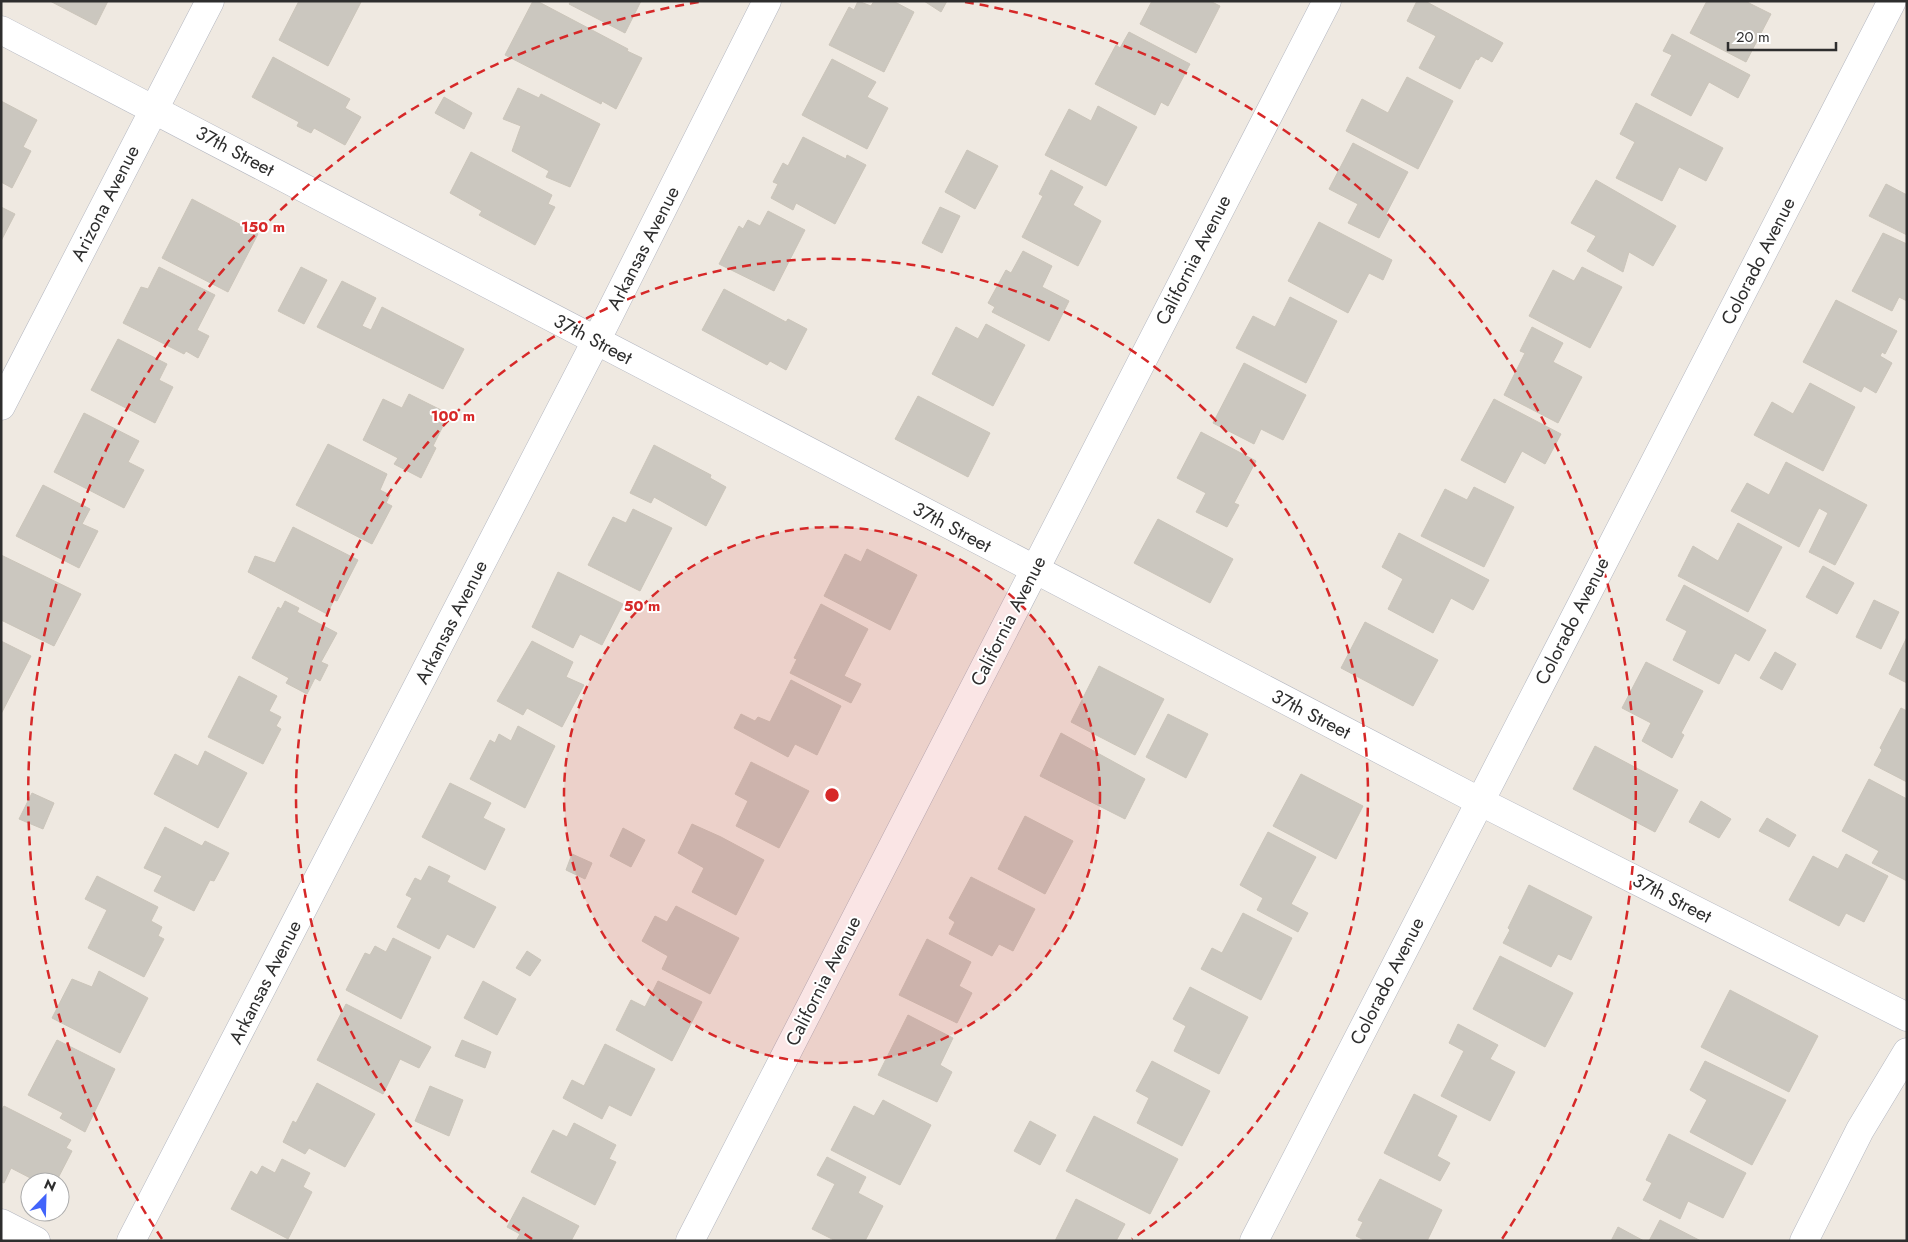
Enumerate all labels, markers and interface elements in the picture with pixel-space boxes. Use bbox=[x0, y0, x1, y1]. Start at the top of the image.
scale bar bbox=[1728, 20, 1836, 52]
text: 20 m bbox=[1736, 26, 1770, 48]
street label: 37th Street bbox=[191, 119, 280, 183]
street label: Arizona Avenue bbox=[64, 140, 146, 266]
street label: Arkansas Avenue bbox=[600, 181, 686, 315]
street label: California Avenue bbox=[1149, 190, 1238, 330]
street label: Colorado Avenue bbox=[1714, 192, 1802, 329]
text: 150 m bbox=[241, 216, 285, 238]
street label: 37th Street bbox=[549, 307, 638, 371]
text: 100 m bbox=[431, 405, 475, 427]
street label: 37th Street bbox=[908, 495, 997, 559]
street label: California Avenue bbox=[964, 551, 1053, 691]
street label: Colorado Avenue bbox=[1528, 552, 1616, 689]
street label: Arkansas Avenue bbox=[408, 555, 494, 689]
text: 50 m bbox=[624, 595, 660, 617]
street label: 37th Street bbox=[1267, 683, 1356, 746]
centre of rings bbox=[823, 786, 841, 804]
street label: 37th Street bbox=[1628, 867, 1717, 930]
street label: California Avenue bbox=[779, 911, 868, 1051]
street label: Colorado Avenue bbox=[1343, 912, 1431, 1049]
street label: Arkansas Avenue bbox=[222, 915, 308, 1049]
north arrow bbox=[20, 1172, 70, 1222]
text: N bbox=[41, 1174, 59, 1196]

